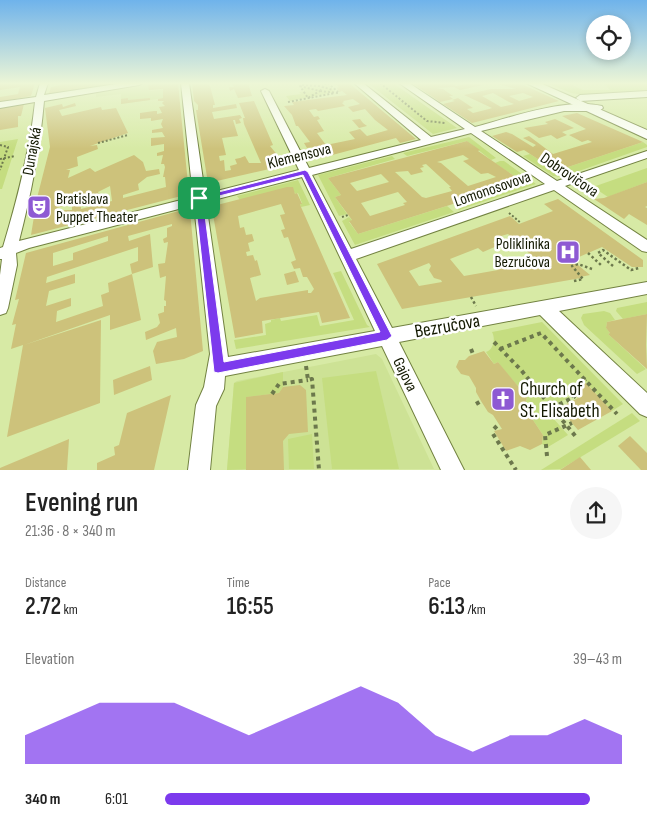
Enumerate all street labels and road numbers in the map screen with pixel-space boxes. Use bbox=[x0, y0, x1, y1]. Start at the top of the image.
street label: Dunajská bbox=[19, 126, 46, 177]
street label: Klemensova bbox=[266, 139, 333, 173]
street label: Dobrovičova bbox=[536, 149, 602, 202]
street label: Lomonosovova bbox=[452, 167, 533, 211]
street label: Bezručova bbox=[413, 309, 482, 344]
street label: Gajova bbox=[388, 355, 421, 395]

